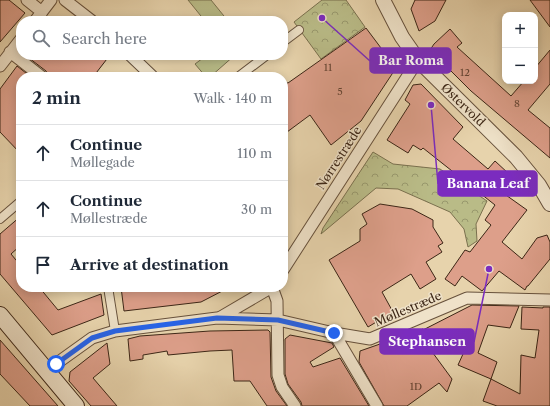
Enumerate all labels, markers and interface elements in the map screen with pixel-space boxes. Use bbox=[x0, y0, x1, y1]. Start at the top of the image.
map controls bbox=[502, 12, 538, 84]
button: + bbox=[502, 12, 538, 48]
search box bbox=[16, 16, 288, 60]
icon: search bbox=[30, 27, 52, 49]
text: Search here bbox=[62, 29, 147, 48]
callout: Bar Roma bbox=[370, 48, 451, 73]
button: − bbox=[502, 48, 538, 84]
text: Bar Roma bbox=[378, 52, 444, 68]
house number: 11 bbox=[324, 61, 333, 74]
house number: 12 bbox=[460, 66, 470, 79]
street label: Østervold bbox=[438, 80, 489, 130]
house number: 5 bbox=[337, 85, 343, 98]
text: 2 min bbox=[32, 88, 81, 108]
text: Walk · 140 m bbox=[194, 90, 272, 106]
house number: 8 bbox=[514, 97, 520, 110]
street label: Nørrestræde bbox=[313, 123, 365, 192]
text: Continue bbox=[70, 135, 142, 154]
icon: ahead bbox=[32, 142, 54, 164]
text: 110 m bbox=[237, 145, 272, 161]
text: Møllegade bbox=[70, 154, 135, 170]
callout: Banana Leaf bbox=[438, 171, 537, 196]
text: Banana Leaf bbox=[447, 175, 532, 191]
text: Continue bbox=[70, 191, 142, 210]
icon: ahead bbox=[32, 198, 54, 220]
text: 30 m bbox=[241, 201, 272, 217]
text: Møllestræde bbox=[70, 210, 148, 226]
icon: arrive bbox=[32, 254, 54, 276]
text: Arrive at destination bbox=[70, 255, 229, 274]
street label: Møllestræde bbox=[372, 288, 444, 329]
route end bbox=[325, 324, 343, 342]
callout: Stephansen bbox=[380, 329, 474, 354]
text: Stephansen bbox=[388, 333, 466, 349]
route start bbox=[47, 355, 65, 373]
house number: 1D bbox=[410, 380, 422, 393]

